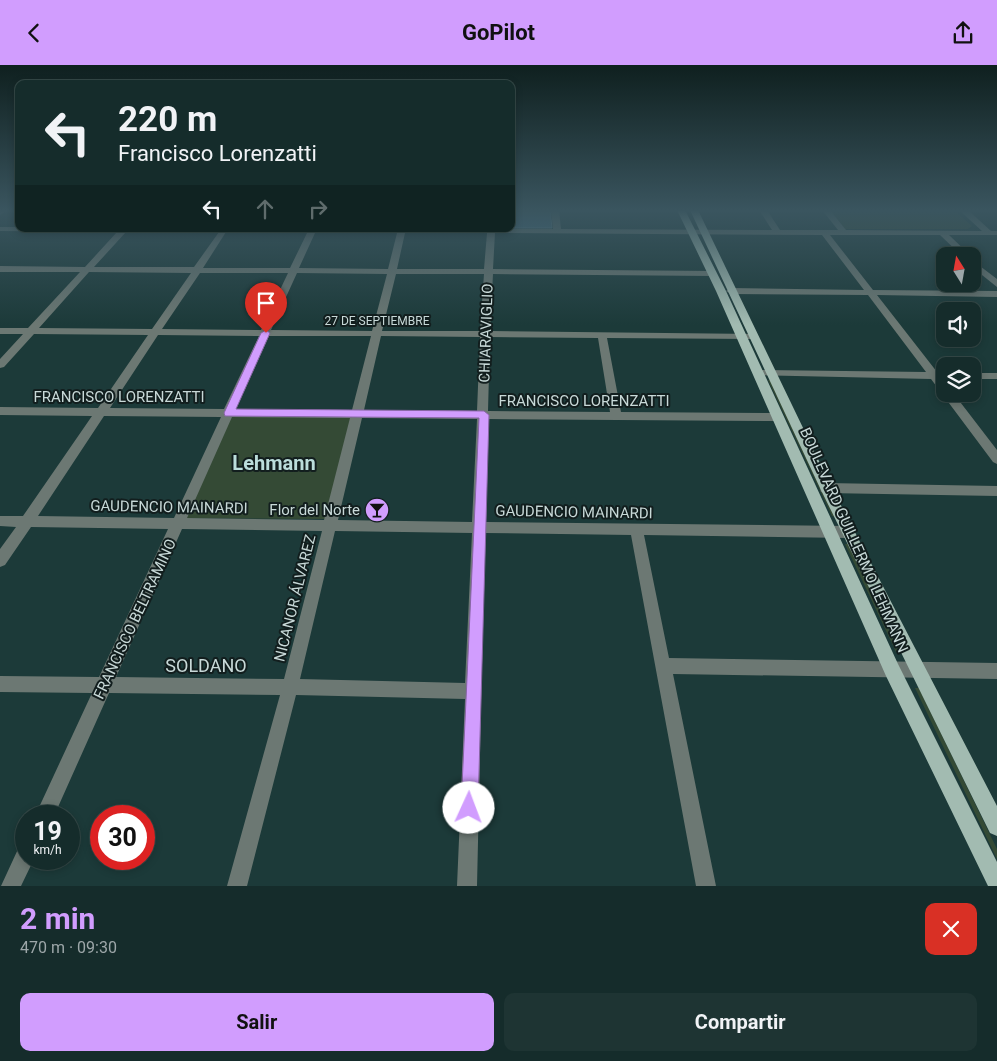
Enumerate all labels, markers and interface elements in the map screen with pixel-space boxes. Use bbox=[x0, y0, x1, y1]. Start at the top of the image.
icon: back bbox=[20, 19, 48, 47]
icon: share bbox=[949, 19, 977, 47]
text: GoPilot bbox=[462, 20, 535, 45]
text: 220 m bbox=[118, 99, 217, 140]
icon: left bbox=[35, 100, 100, 165]
text: Francisco Lorenzatti bbox=[118, 141, 317, 166]
icon: left bbox=[198, 195, 226, 223]
icon: ahead bbox=[251, 195, 279, 223]
icon: right bbox=[304, 195, 332, 223]
north arrow bbox=[936, 247, 981, 293]
map controls bbox=[936, 247, 981, 402]
pin bbox=[245, 282, 287, 333]
street label: CHIARAVIGLIO bbox=[475, 283, 497, 383]
icon: arrive bbox=[252, 289, 280, 317]
button: sound bbox=[936, 302, 981, 347]
street label: 27 DE SEPTIEMBRE bbox=[324, 314, 430, 328]
button: layers bbox=[936, 357, 981, 402]
street label: FRANCISCO LORENZATTI bbox=[34, 388, 204, 406]
street label: FRANCISCO LORENZATTI bbox=[499, 392, 669, 410]
street label: BOULEVARD GUILLERMO LEHMANN bbox=[796, 425, 912, 655]
district label: Lehmann bbox=[232, 451, 316, 475]
street label: GAUDENCIO MAINARDI bbox=[90, 497, 248, 517]
bar icon: Flor del Norte bbox=[364, 497, 390, 523]
place label: Flor del Norte bbox=[269, 501, 360, 519]
street label: GAUDENCIO MAINARDI bbox=[495, 502, 653, 522]
street label: NICANOR ÁLVAREZ bbox=[270, 533, 320, 663]
street label: FRANCISCO BELTRAMINO bbox=[90, 536, 180, 702]
street label: SOLDANO bbox=[165, 655, 247, 676]
position arrow bbox=[442, 781, 494, 833]
speed limit sign: 30 bbox=[90, 805, 155, 870]
text: 19 bbox=[33, 817, 62, 846]
text: km/h bbox=[33, 843, 62, 857]
text: 2 min bbox=[20, 901, 95, 936]
button: close bbox=[925, 903, 977, 955]
text: 470 m · 09:30 bbox=[20, 938, 117, 957]
button: Salir bbox=[20, 993, 494, 1051]
button: Compartir bbox=[504, 993, 977, 1051]

